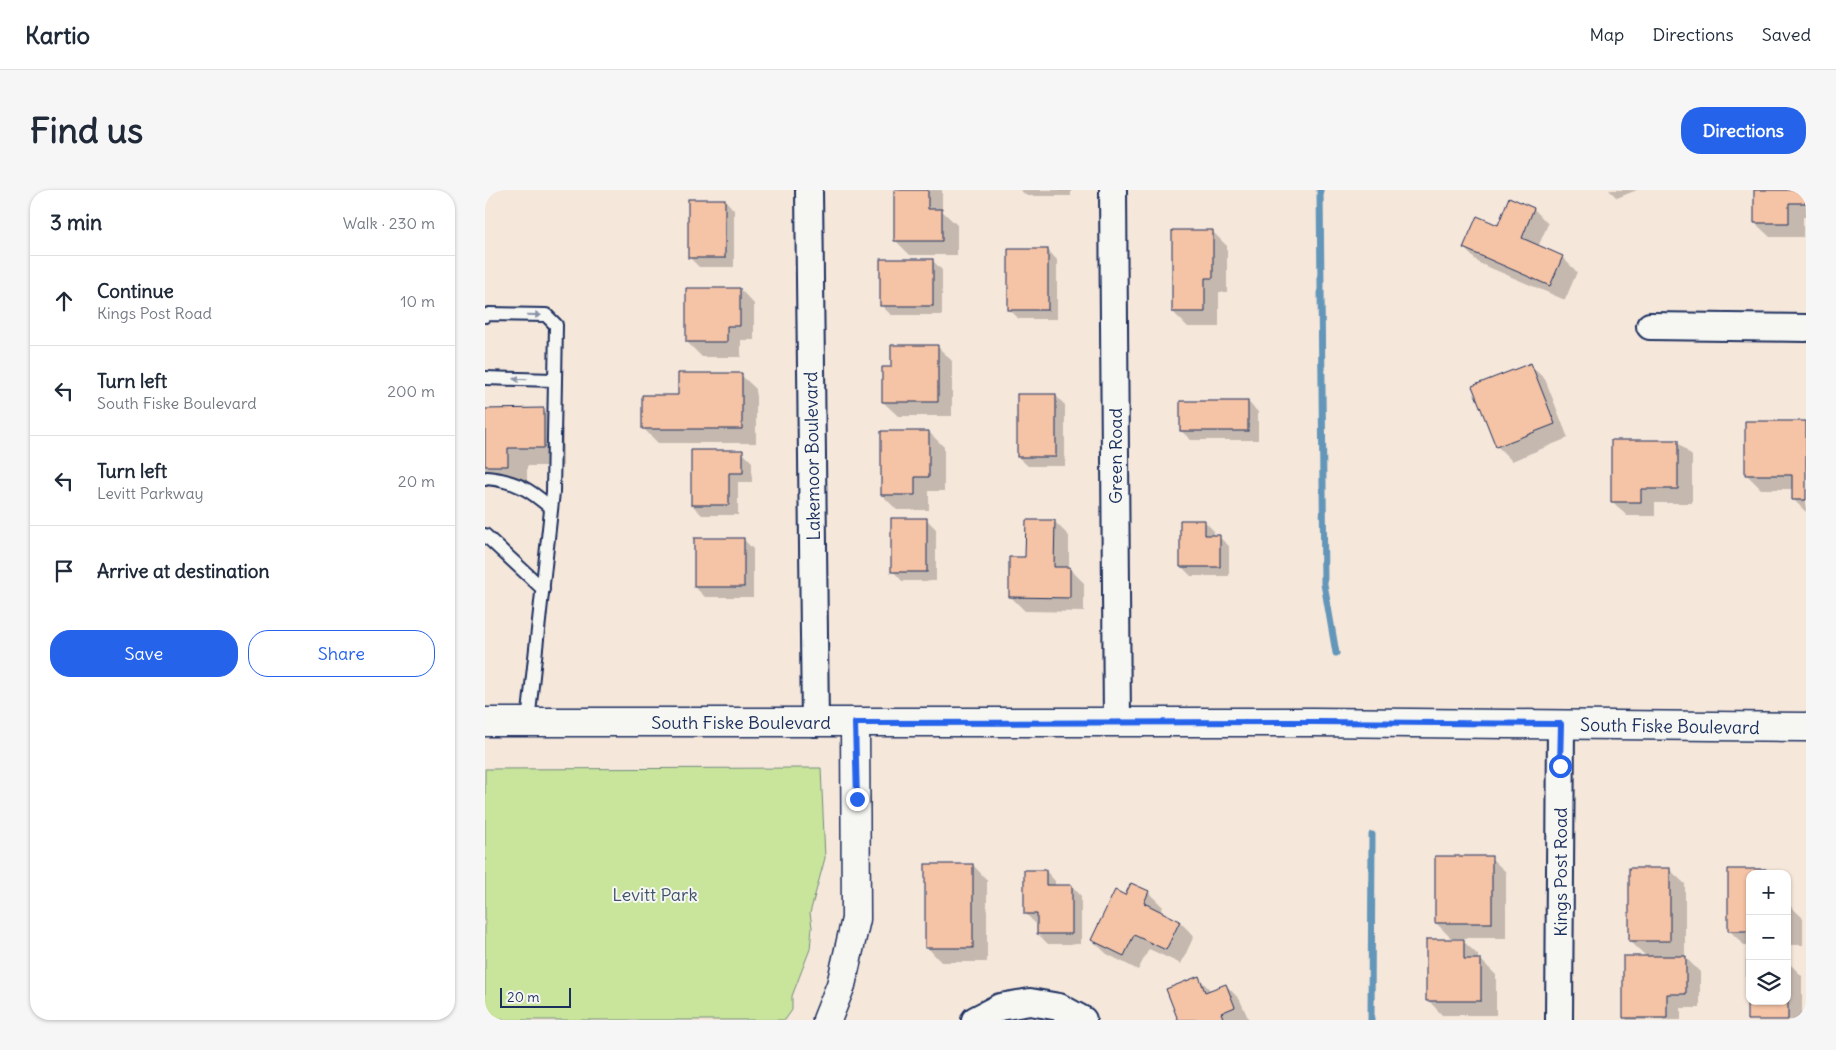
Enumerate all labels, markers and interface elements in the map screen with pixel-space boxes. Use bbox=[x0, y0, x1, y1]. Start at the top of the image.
text: Kartio bbox=[25, 20, 90, 50]
text: Map bbox=[1589, 23, 1624, 46]
text: Directions bbox=[1652, 23, 1734, 46]
text: Saved bbox=[1762, 23, 1811, 46]
button: Directions bbox=[1681, 107, 1806, 154]
text: Find us bbox=[30, 108, 143, 152]
text: 3 min bbox=[50, 209, 102, 236]
text: Walk · 230 m bbox=[343, 213, 435, 233]
text: Continue bbox=[97, 279, 174, 303]
icon: ahead bbox=[50, 287, 78, 315]
text: 10 m bbox=[400, 291, 435, 311]
text: Kings Post Road bbox=[97, 303, 212, 323]
one-way arrow bbox=[526, 311, 542, 319]
text: Turn left bbox=[97, 369, 167, 393]
street label: Lakemoor Boulevard bbox=[799, 371, 825, 541]
one-way arrow bbox=[511, 375, 527, 383]
icon: left bbox=[50, 377, 78, 405]
text: 200 m bbox=[387, 381, 435, 401]
text: South Fiske Boulevard bbox=[97, 393, 257, 413]
street label: Green Road bbox=[1104, 408, 1127, 504]
text: Turn left bbox=[97, 459, 167, 483]
icon: left bbox=[50, 467, 78, 495]
text: 20 m bbox=[398, 471, 435, 491]
text: Levitt Parkway bbox=[97, 483, 204, 503]
icon: arrive bbox=[50, 557, 78, 585]
text: Arrive at destination bbox=[97, 559, 270, 583]
button: Save bbox=[50, 630, 238, 677]
button: Share bbox=[248, 630, 435, 677]
street label: South Fiske Boulevard bbox=[651, 711, 831, 734]
street label: South Fiske Boulevard bbox=[1580, 713, 1760, 739]
route start bbox=[1549, 755, 1572, 778]
route end bbox=[846, 788, 869, 811]
street label: Kings Post Road bbox=[1549, 807, 1572, 937]
map controls bbox=[1746, 870, 1791, 1005]
button: + bbox=[1746, 870, 1791, 915]
park label: Levitt Park bbox=[612, 883, 698, 906]
button: − bbox=[1746, 915, 1791, 960]
button: layers bbox=[1746, 960, 1791, 1005]
scale bar bbox=[500, 985, 571, 1008]
text: 20 m bbox=[507, 988, 540, 1006]

